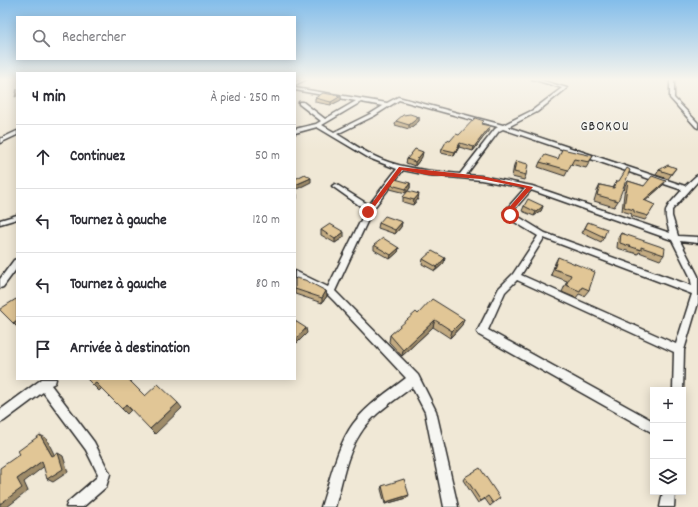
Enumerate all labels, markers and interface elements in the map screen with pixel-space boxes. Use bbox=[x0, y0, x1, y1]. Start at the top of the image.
search box bbox=[16, 16, 296, 60]
icon: search bbox=[30, 27, 52, 49]
text: Rechercher bbox=[62, 27, 126, 49]
text: 4 min bbox=[32, 86, 66, 110]
text: À pied · 250 m bbox=[210, 89, 280, 108]
district label: GBOKOU bbox=[581, 117, 630, 137]
icon: ahead bbox=[32, 146, 54, 168]
text: Continuez bbox=[70, 146, 125, 168]
text: 50 m bbox=[255, 147, 280, 166]
route end bbox=[359, 203, 377, 221]
route start bbox=[501, 206, 519, 224]
icon: left bbox=[32, 210, 54, 232]
text: Tournez à gauche bbox=[70, 210, 167, 232]
text: 120 m bbox=[252, 211, 280, 230]
icon: left bbox=[32, 274, 54, 296]
text: Tournez à gauche bbox=[70, 274, 167, 296]
text: 80 m bbox=[256, 275, 280, 294]
icon: arrive bbox=[32, 338, 54, 360]
text: Arrivée à destination bbox=[70, 338, 190, 360]
map controls bbox=[650, 387, 686, 495]
button: + bbox=[650, 387, 686, 423]
button: − bbox=[650, 423, 686, 459]
button: layers bbox=[650, 459, 686, 495]

